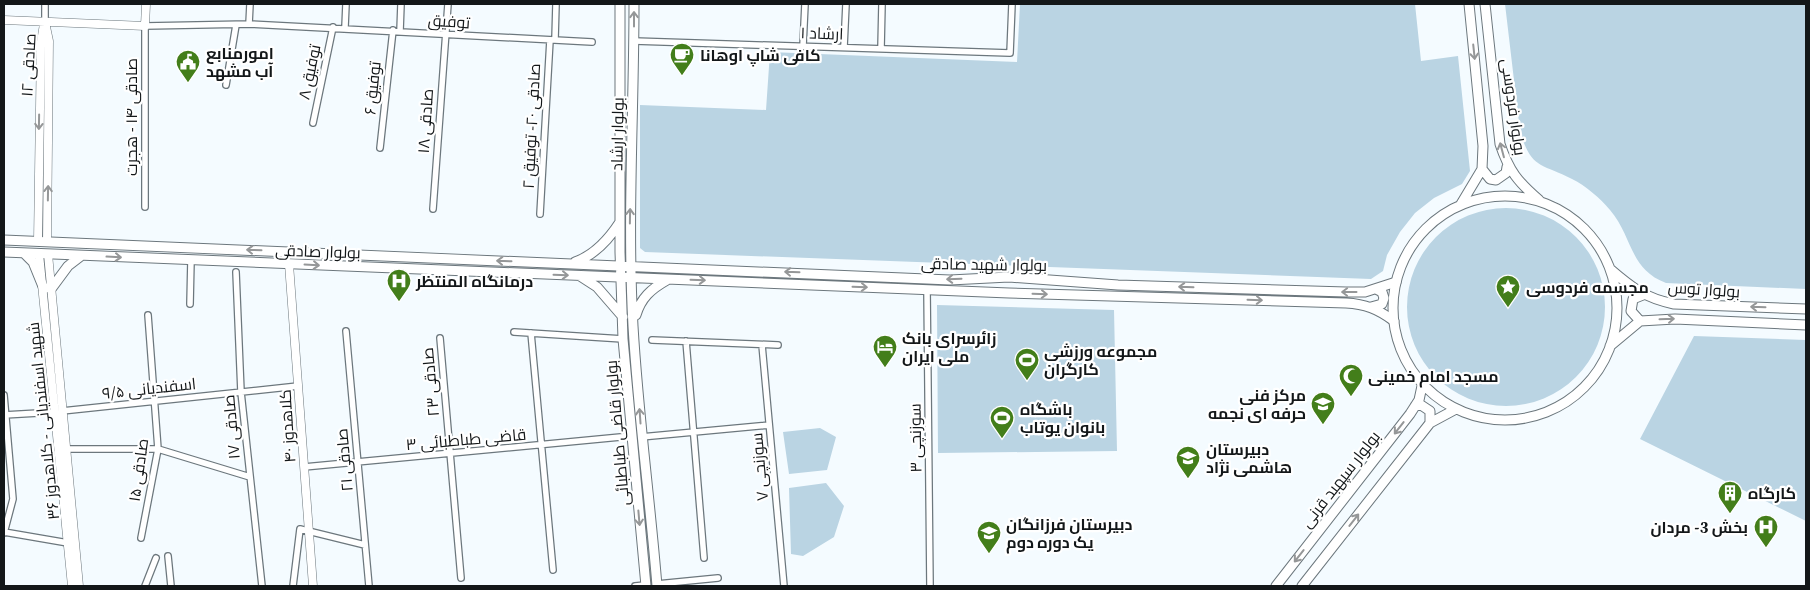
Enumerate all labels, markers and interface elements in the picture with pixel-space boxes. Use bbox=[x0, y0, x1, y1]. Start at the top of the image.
street label: توفیق bbox=[427, 9, 472, 33]
one-way arrow bbox=[629, 11, 639, 28]
street label: ارشاد ۱ bbox=[800, 21, 844, 45]
street label: صادقی ۱۲ bbox=[15, 33, 41, 97]
place label: امورمنابع آب مشهد bbox=[206, 42, 274, 82]
street label: توفیق ۸ bbox=[292, 42, 326, 102]
cafe icon: کافی شاپ اوهانا bbox=[669, 42, 695, 76]
place label: کافی شاپ اوهانا bbox=[700, 44, 821, 67]
one-way arrow bbox=[1469, 44, 1479, 60]
public building icon: امورمنابع آب مشهد bbox=[175, 49, 201, 83]
street label: بولوار فردوسی bbox=[1496, 57, 1532, 157]
street label: صادقی ۱۴ - هجرت bbox=[120, 58, 142, 176]
street label: توفیق ۶ bbox=[358, 59, 386, 116]
street label: صادقی ۲۰- توفیق ۲ bbox=[517, 63, 545, 189]
street label: صادقی ۱۸ bbox=[412, 88, 438, 154]
street label: بولوار ارشاد bbox=[605, 97, 629, 171]
one-way arrow bbox=[34, 114, 44, 130]
one-way arrow bbox=[1497, 142, 1507, 158]
one-way arrow bbox=[43, 185, 53, 202]
one-way arrow bbox=[626, 209, 635, 225]
street label: بولوار صادقی bbox=[275, 239, 361, 263]
one-way arrow bbox=[246, 246, 262, 255]
one-way arrow bbox=[106, 252, 122, 262]
street label: بولوار شهید صادقی bbox=[921, 252, 1047, 276]
one-way arrow bbox=[496, 256, 512, 265]
one-way arrow bbox=[303, 261, 319, 270]
one-way arrow bbox=[784, 267, 800, 277]
hospital icon: درمانگاه المنتظر bbox=[386, 268, 412, 302]
place label: درمانگاه المنتظر bbox=[415, 270, 533, 292]
one-way arrow bbox=[553, 271, 569, 280]
place icon: مجسمه فردوسی bbox=[1495, 274, 1521, 308]
one-way arrow bbox=[946, 275, 962, 284]
one-way arrow bbox=[690, 276, 706, 285]
place label: مجسمه فردوسی bbox=[1526, 276, 1649, 298]
street label: بولوار توس bbox=[1667, 276, 1741, 302]
one-way arrow bbox=[852, 282, 868, 291]
one-way arrow bbox=[1178, 283, 1194, 292]
one-way arrow bbox=[1341, 287, 1357, 297]
one-way arrow bbox=[1032, 289, 1048, 299]
one-way arrow bbox=[1246, 295, 1263, 305]
one-way arrow bbox=[1750, 302, 1766, 311]
one-way arrow bbox=[1659, 315, 1675, 324]
street label: شهید اسفندیانی - کلاهدوز ۳۶ bbox=[22, 321, 64, 521]
place label: زائرسرای بانک ملی ایران bbox=[902, 327, 997, 367]
hotel icon: زائرسرای بانک ملی ایران bbox=[872, 334, 898, 368]
place label: مجموعه ورزشی کارگران bbox=[1044, 340, 1157, 380]
street label: صادقی ۲۳ bbox=[416, 347, 444, 417]
sports icon: مجموعه ورزشی کارگران bbox=[1014, 347, 1040, 381]
street label: بولوار قاضی طباطبائی bbox=[600, 359, 634, 507]
mosque icon: مسجد امام خمینی bbox=[1338, 363, 1364, 397]
place label: مسجد امام خمینی bbox=[1368, 365, 1498, 388]
street label: اسفندیانی ۹/۵ bbox=[101, 372, 197, 404]
place label: مرکز فنی حرفه ای نجمه bbox=[1208, 384, 1306, 424]
street label: کلاهدوز ۴۰ bbox=[273, 389, 301, 463]
school or university icon: مرکز فنی حرفه ای نجمه bbox=[1310, 391, 1336, 425]
street label: صادقی ۱۷ bbox=[217, 394, 245, 460]
place label: باشگاه بانوان یوتاب bbox=[1020, 398, 1105, 438]
street label: سوزنچی ۳ bbox=[903, 403, 928, 473]
sports icon: باشگاه بانوان یوتاب bbox=[989, 405, 1015, 439]
one-way arrow bbox=[635, 408, 645, 424]
one-way arrow bbox=[1394, 421, 1405, 434]
street label: قاضی طباطبائی ۳ bbox=[405, 423, 527, 455]
street label: بولوار سپهبد قرنی bbox=[1295, 426, 1385, 532]
street label: صادقی ۲۱ bbox=[330, 427, 358, 493]
street label: سوزنچی ۷ bbox=[745, 432, 774, 502]
street label: صادقی ۱۵ bbox=[123, 437, 153, 503]
place label: دبیرستان هاشمی نژاد bbox=[1206, 438, 1292, 478]
school or university icon: دبیرستان هاشمی نژاد bbox=[1175, 445, 1201, 479]
building icon: کارگاه bbox=[1717, 480, 1743, 514]
place label: کارگاه bbox=[1748, 482, 1796, 504]
one-way arrow bbox=[634, 510, 644, 526]
place label: دبیرستان فرزانگان یک دوره دوم bbox=[1006, 513, 1132, 554]
one-way arrow bbox=[1348, 514, 1359, 527]
hospital icon: بخش 3- مردان bbox=[1753, 514, 1779, 548]
place label: بخش 3- مردان bbox=[1650, 516, 1748, 538]
school or university icon: دبیرستان فرزانگان یک دوره دوم bbox=[976, 520, 1002, 554]
one-way arrow bbox=[1294, 549, 1305, 562]

